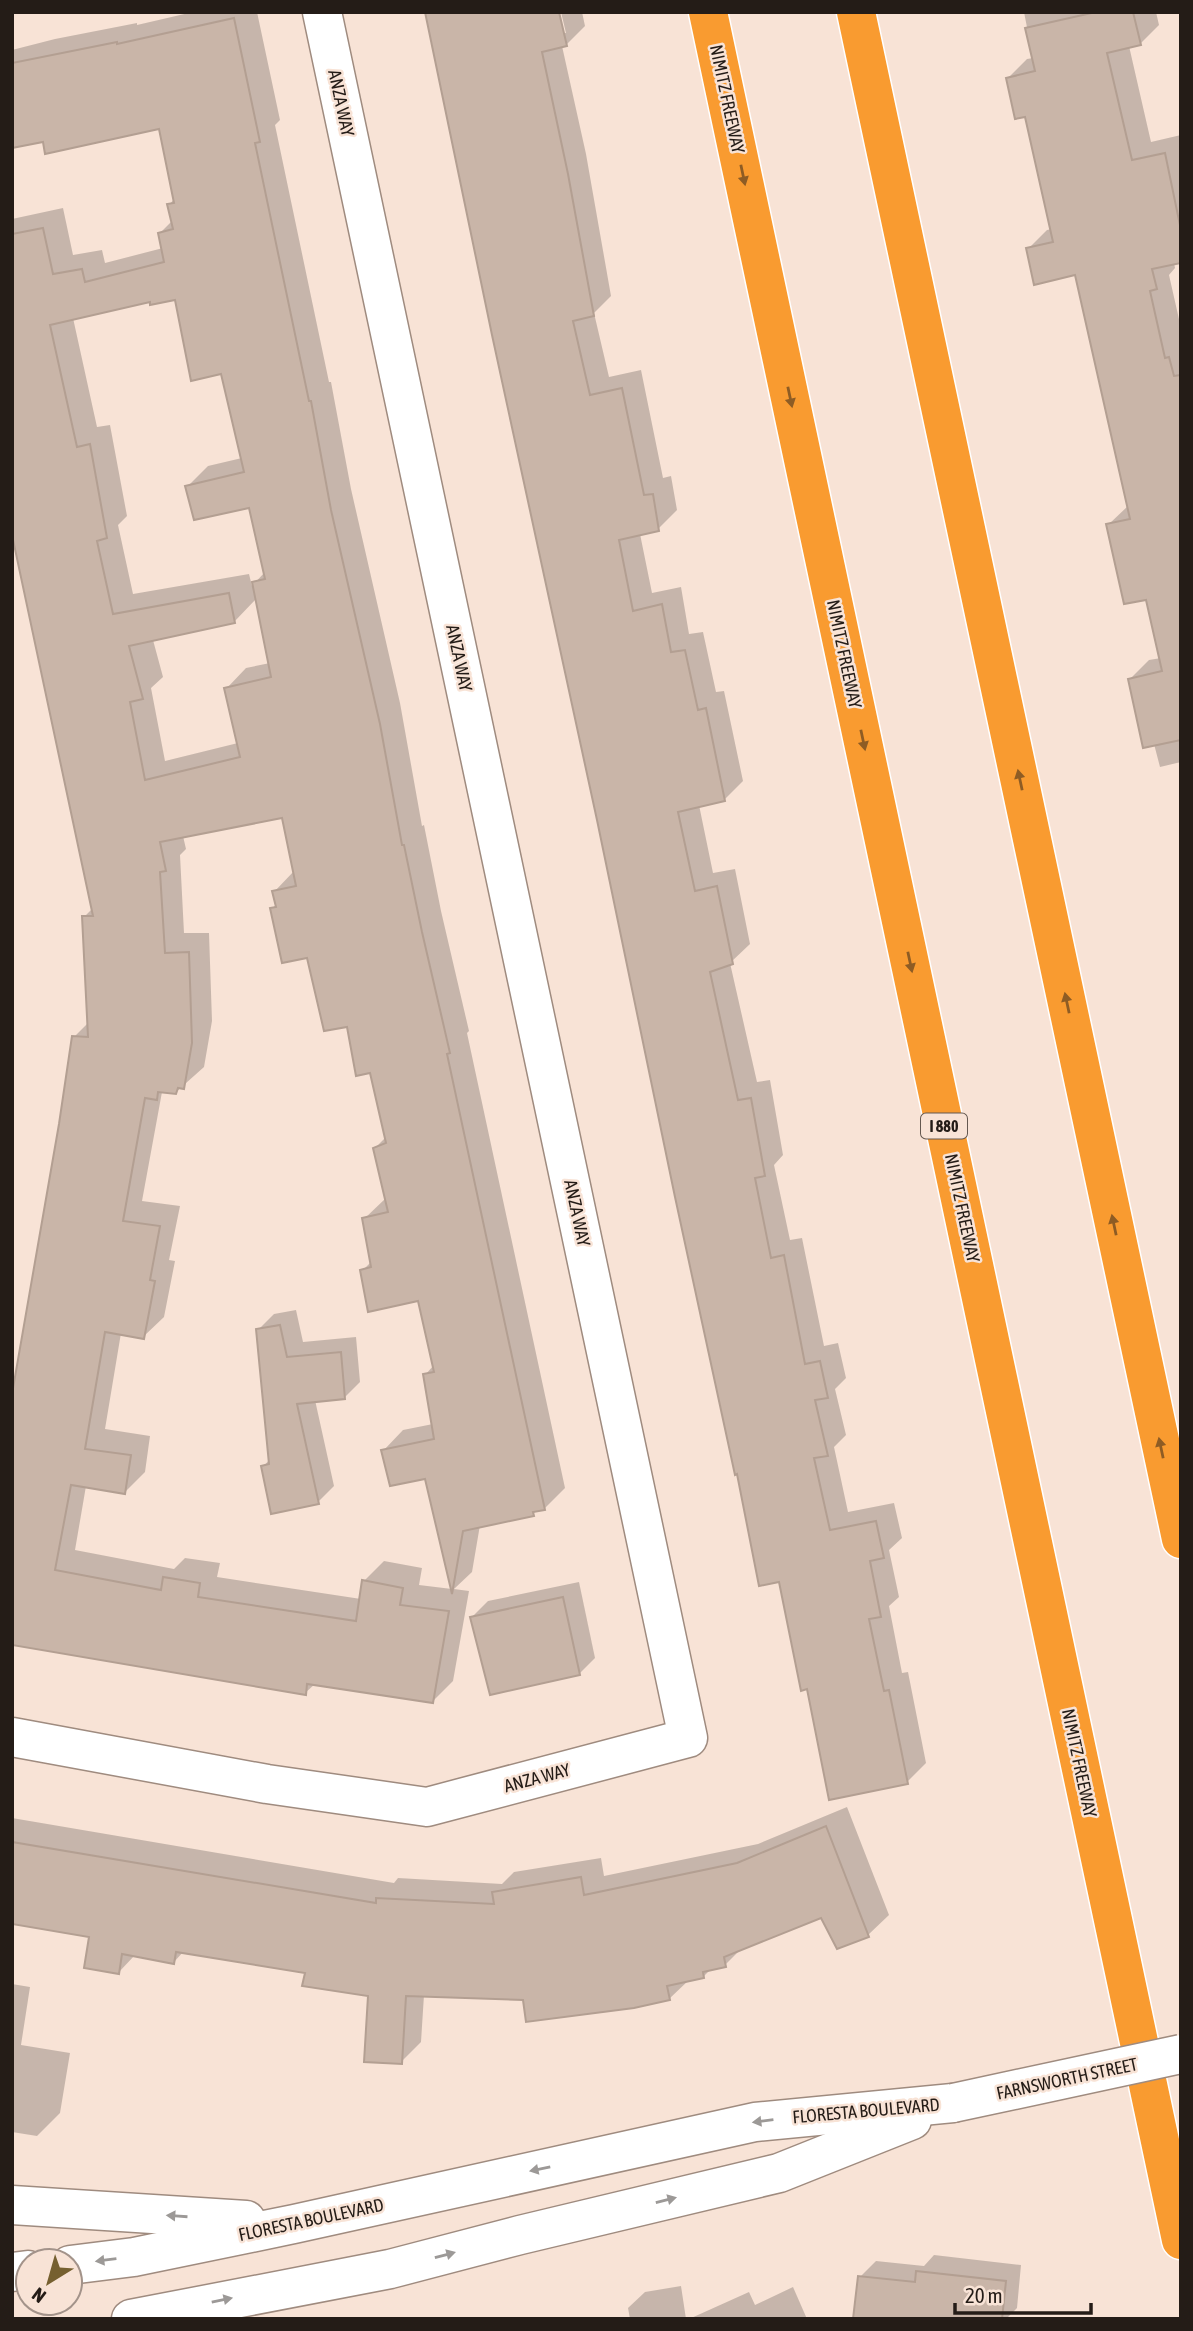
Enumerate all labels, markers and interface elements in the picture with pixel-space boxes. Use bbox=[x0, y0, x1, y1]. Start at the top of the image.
street label: NIMITZ FREEWAY bbox=[706, 43, 749, 155]
street label: ANZA WAY bbox=[324, 68, 359, 138]
one-way arrow bbox=[737, 164, 748, 186]
one-way arrow bbox=[785, 386, 796, 408]
street label: NIMITZ FREEWAY bbox=[823, 598, 866, 710]
street label: ANZA WAY bbox=[442, 623, 477, 693]
one-way arrow bbox=[857, 729, 868, 751]
one-way arrow bbox=[1014, 769, 1025, 791]
one-way arrow bbox=[904, 951, 915, 973]
one-way arrow bbox=[1061, 992, 1072, 1014]
road number: I 880 bbox=[921, 1114, 967, 1138]
street label: NIMITZ FREEWAY bbox=[941, 1152, 984, 1264]
street label: ANZA WAY bbox=[560, 1178, 595, 1248]
one-way arrow bbox=[1109, 1214, 1120, 1236]
one-way arrow bbox=[1156, 1437, 1167, 1459]
street label: NIMITZ FREEWAY bbox=[1058, 1707, 1101, 1819]
street label: ANZA WAY bbox=[502, 1759, 572, 1796]
street label: FARNSWORTH STREET bbox=[994, 2053, 1139, 2104]
street label: FLORESTA BOULEVARD bbox=[791, 2094, 940, 2127]
one-way arrow bbox=[752, 2116, 774, 2127]
one-way arrow bbox=[529, 2164, 551, 2175]
street label: FLORESTA BOULEVARD bbox=[236, 2194, 385, 2245]
one-way arrow bbox=[655, 2194, 677, 2205]
one-way arrow bbox=[165, 2210, 187, 2221]
north arrow bbox=[14, 2247, 84, 2317]
one-way arrow bbox=[434, 2249, 456, 2260]
one-way arrow bbox=[95, 2255, 117, 2266]
scale bar bbox=[955, 2272, 1092, 2316]
text: N bbox=[28, 2283, 50, 2308]
text: 20 m bbox=[965, 2283, 1003, 2307]
one-way arrow bbox=[211, 2295, 233, 2306]

